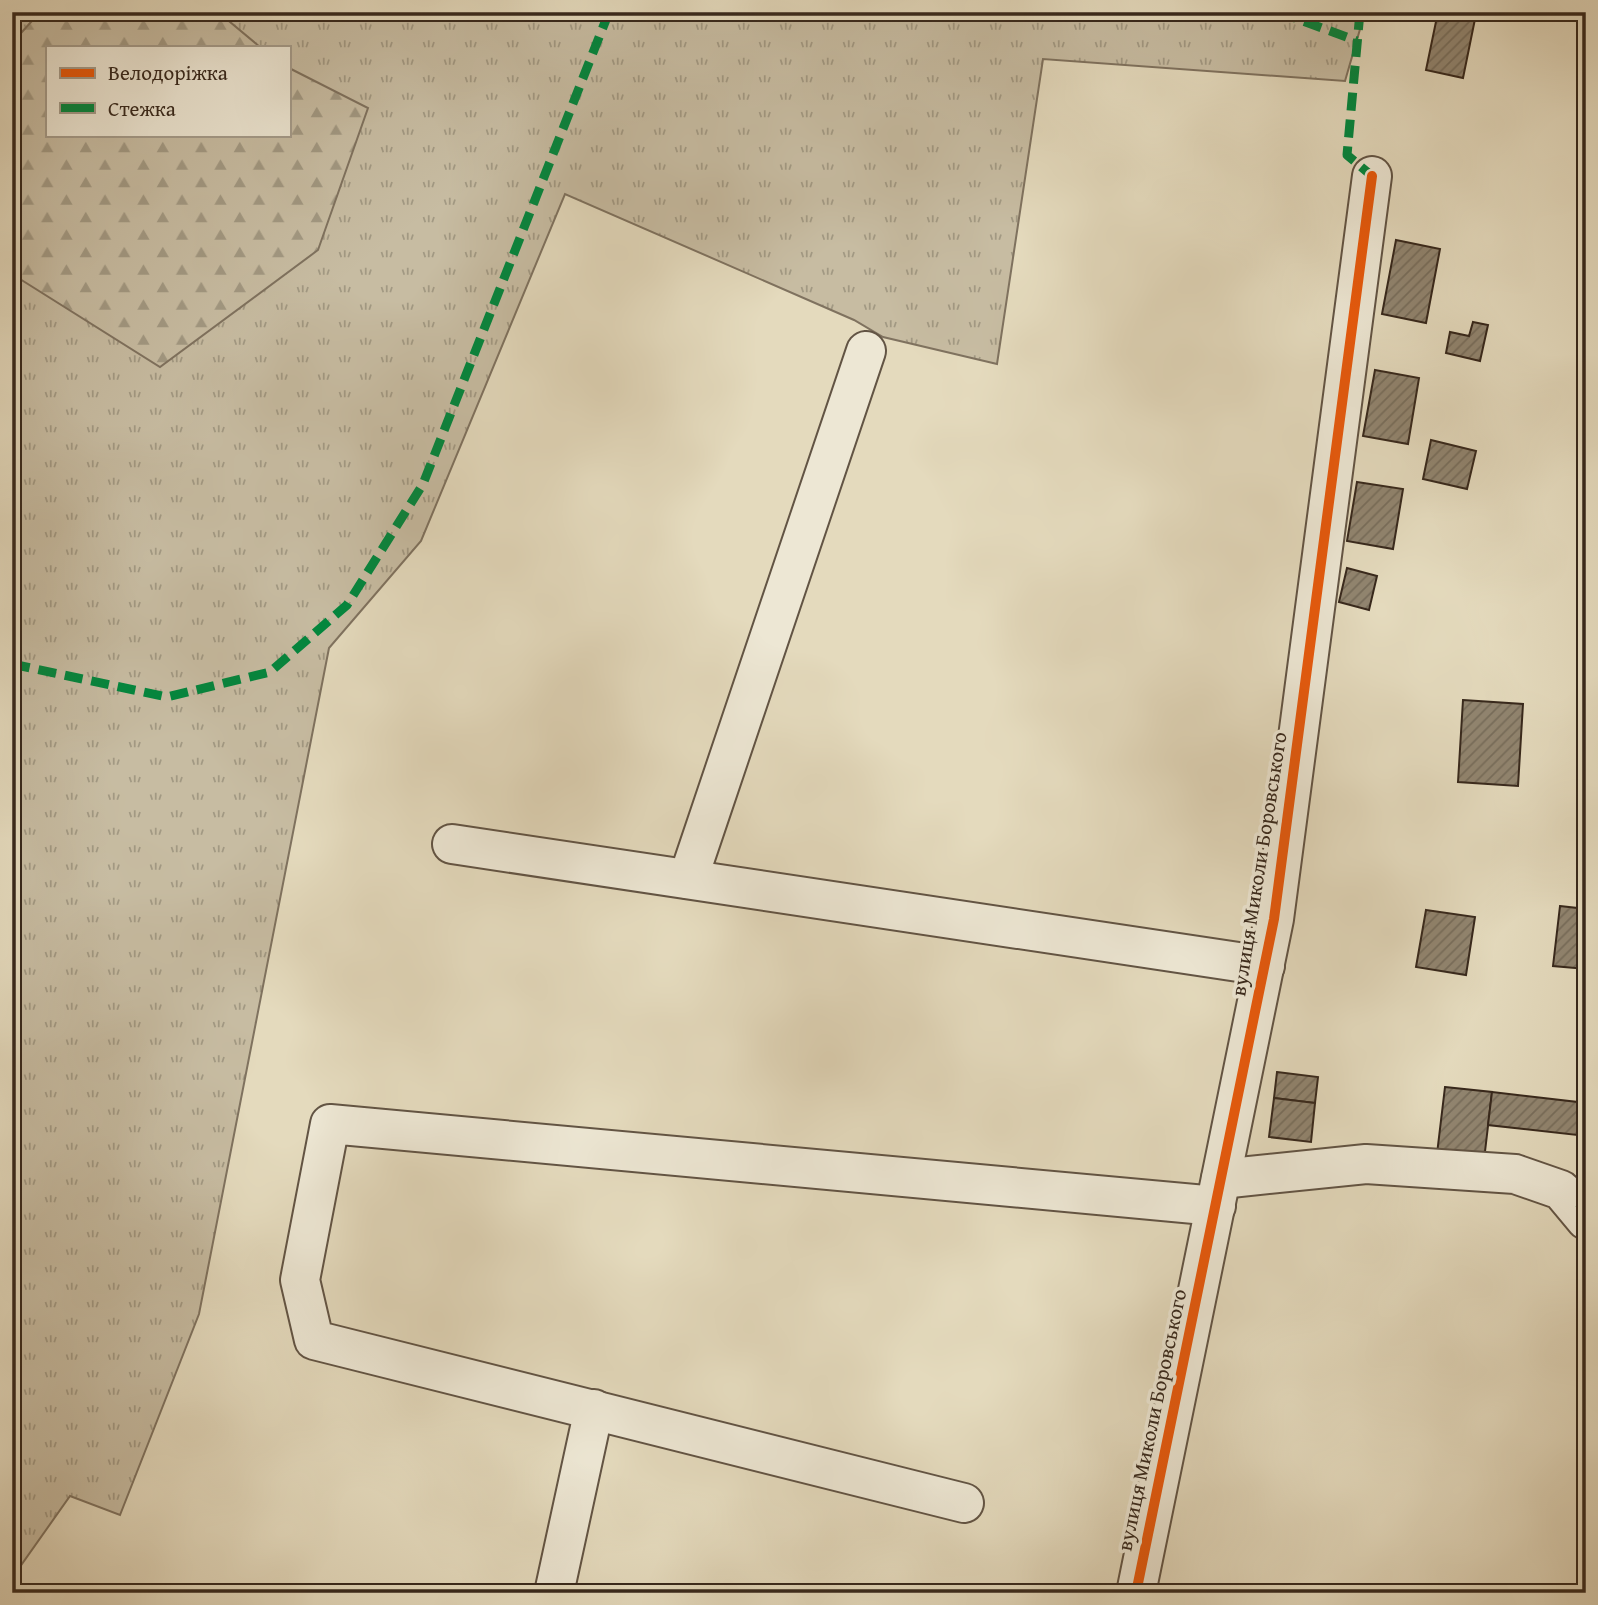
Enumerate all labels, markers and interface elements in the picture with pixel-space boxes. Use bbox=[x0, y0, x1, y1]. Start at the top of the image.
legend bbox=[46, 46, 290, 136]
text: Велодоріжка bbox=[108, 57, 228, 88]
text: Стежка bbox=[108, 93, 176, 124]
street label: вулиця Миколи Боровського bbox=[1222, 730, 1295, 998]
street label: вулиця Миколи Боровського bbox=[1109, 1286, 1194, 1554]

